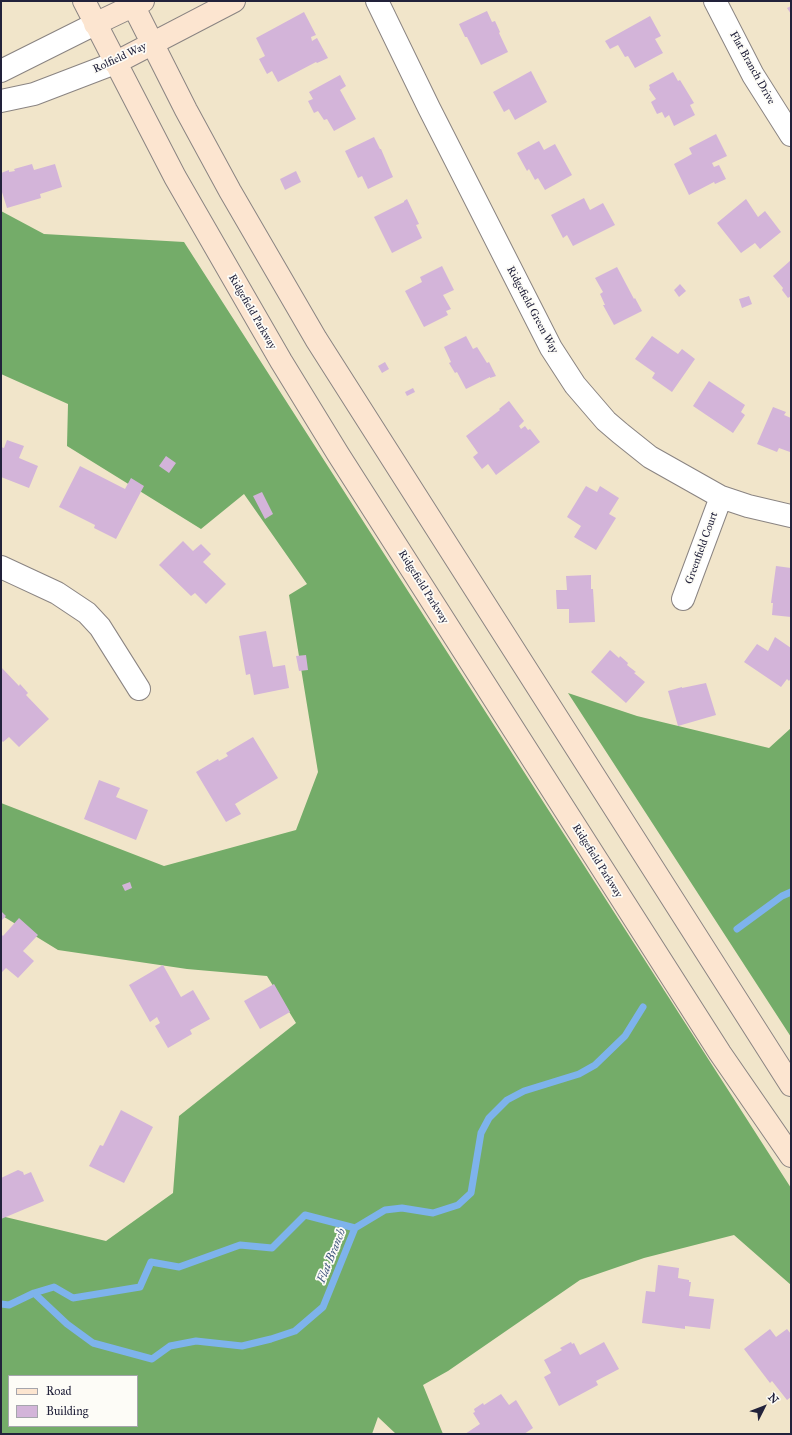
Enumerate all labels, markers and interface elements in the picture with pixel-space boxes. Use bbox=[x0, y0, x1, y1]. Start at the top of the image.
street label: Flat Branch Drive bbox=[726, 29, 778, 107]
street label: Rolfield Way bbox=[91, 40, 149, 76]
street label: Ridgefield Green Way bbox=[503, 264, 561, 356]
street label: Ridgefield Parkway bbox=[225, 272, 279, 352]
street label: Greenfield Court bbox=[683, 510, 721, 586]
street label: Ridgefield Parkway bbox=[395, 548, 451, 626]
street label: Ridgefield Parkway bbox=[569, 822, 625, 900]
water label: Flat Branch bbox=[315, 1227, 349, 1285]
legend bbox=[8, 1375, 138, 1427]
text: Road bbox=[46, 1384, 72, 1398]
north arrow bbox=[744, 1387, 784, 1427]
text: N bbox=[765, 1391, 781, 1406]
text: Building bbox=[46, 1404, 88, 1418]

